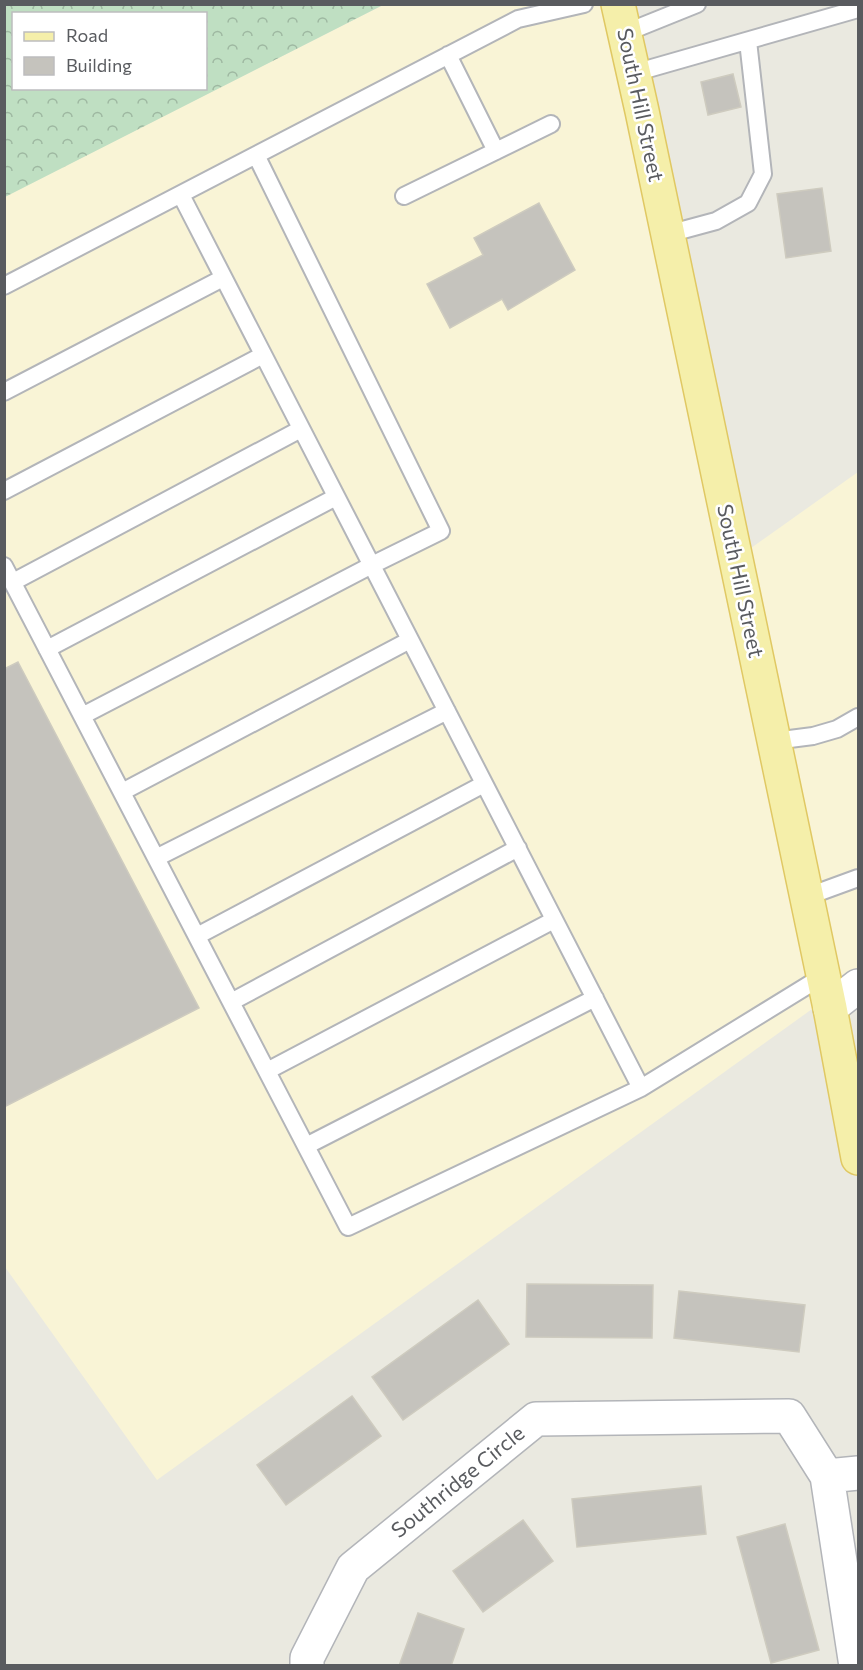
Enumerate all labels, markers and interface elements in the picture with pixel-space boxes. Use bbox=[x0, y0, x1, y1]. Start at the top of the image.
legend bbox=[12, 12, 207, 90]
text: Road bbox=[66, 24, 108, 46]
street label: South Hill Street bbox=[613, 26, 670, 184]
text: Building bbox=[66, 54, 132, 76]
street label: South Hill Street bbox=[713, 502, 770, 660]
street label: Southridge Circle bbox=[385, 1420, 529, 1542]

